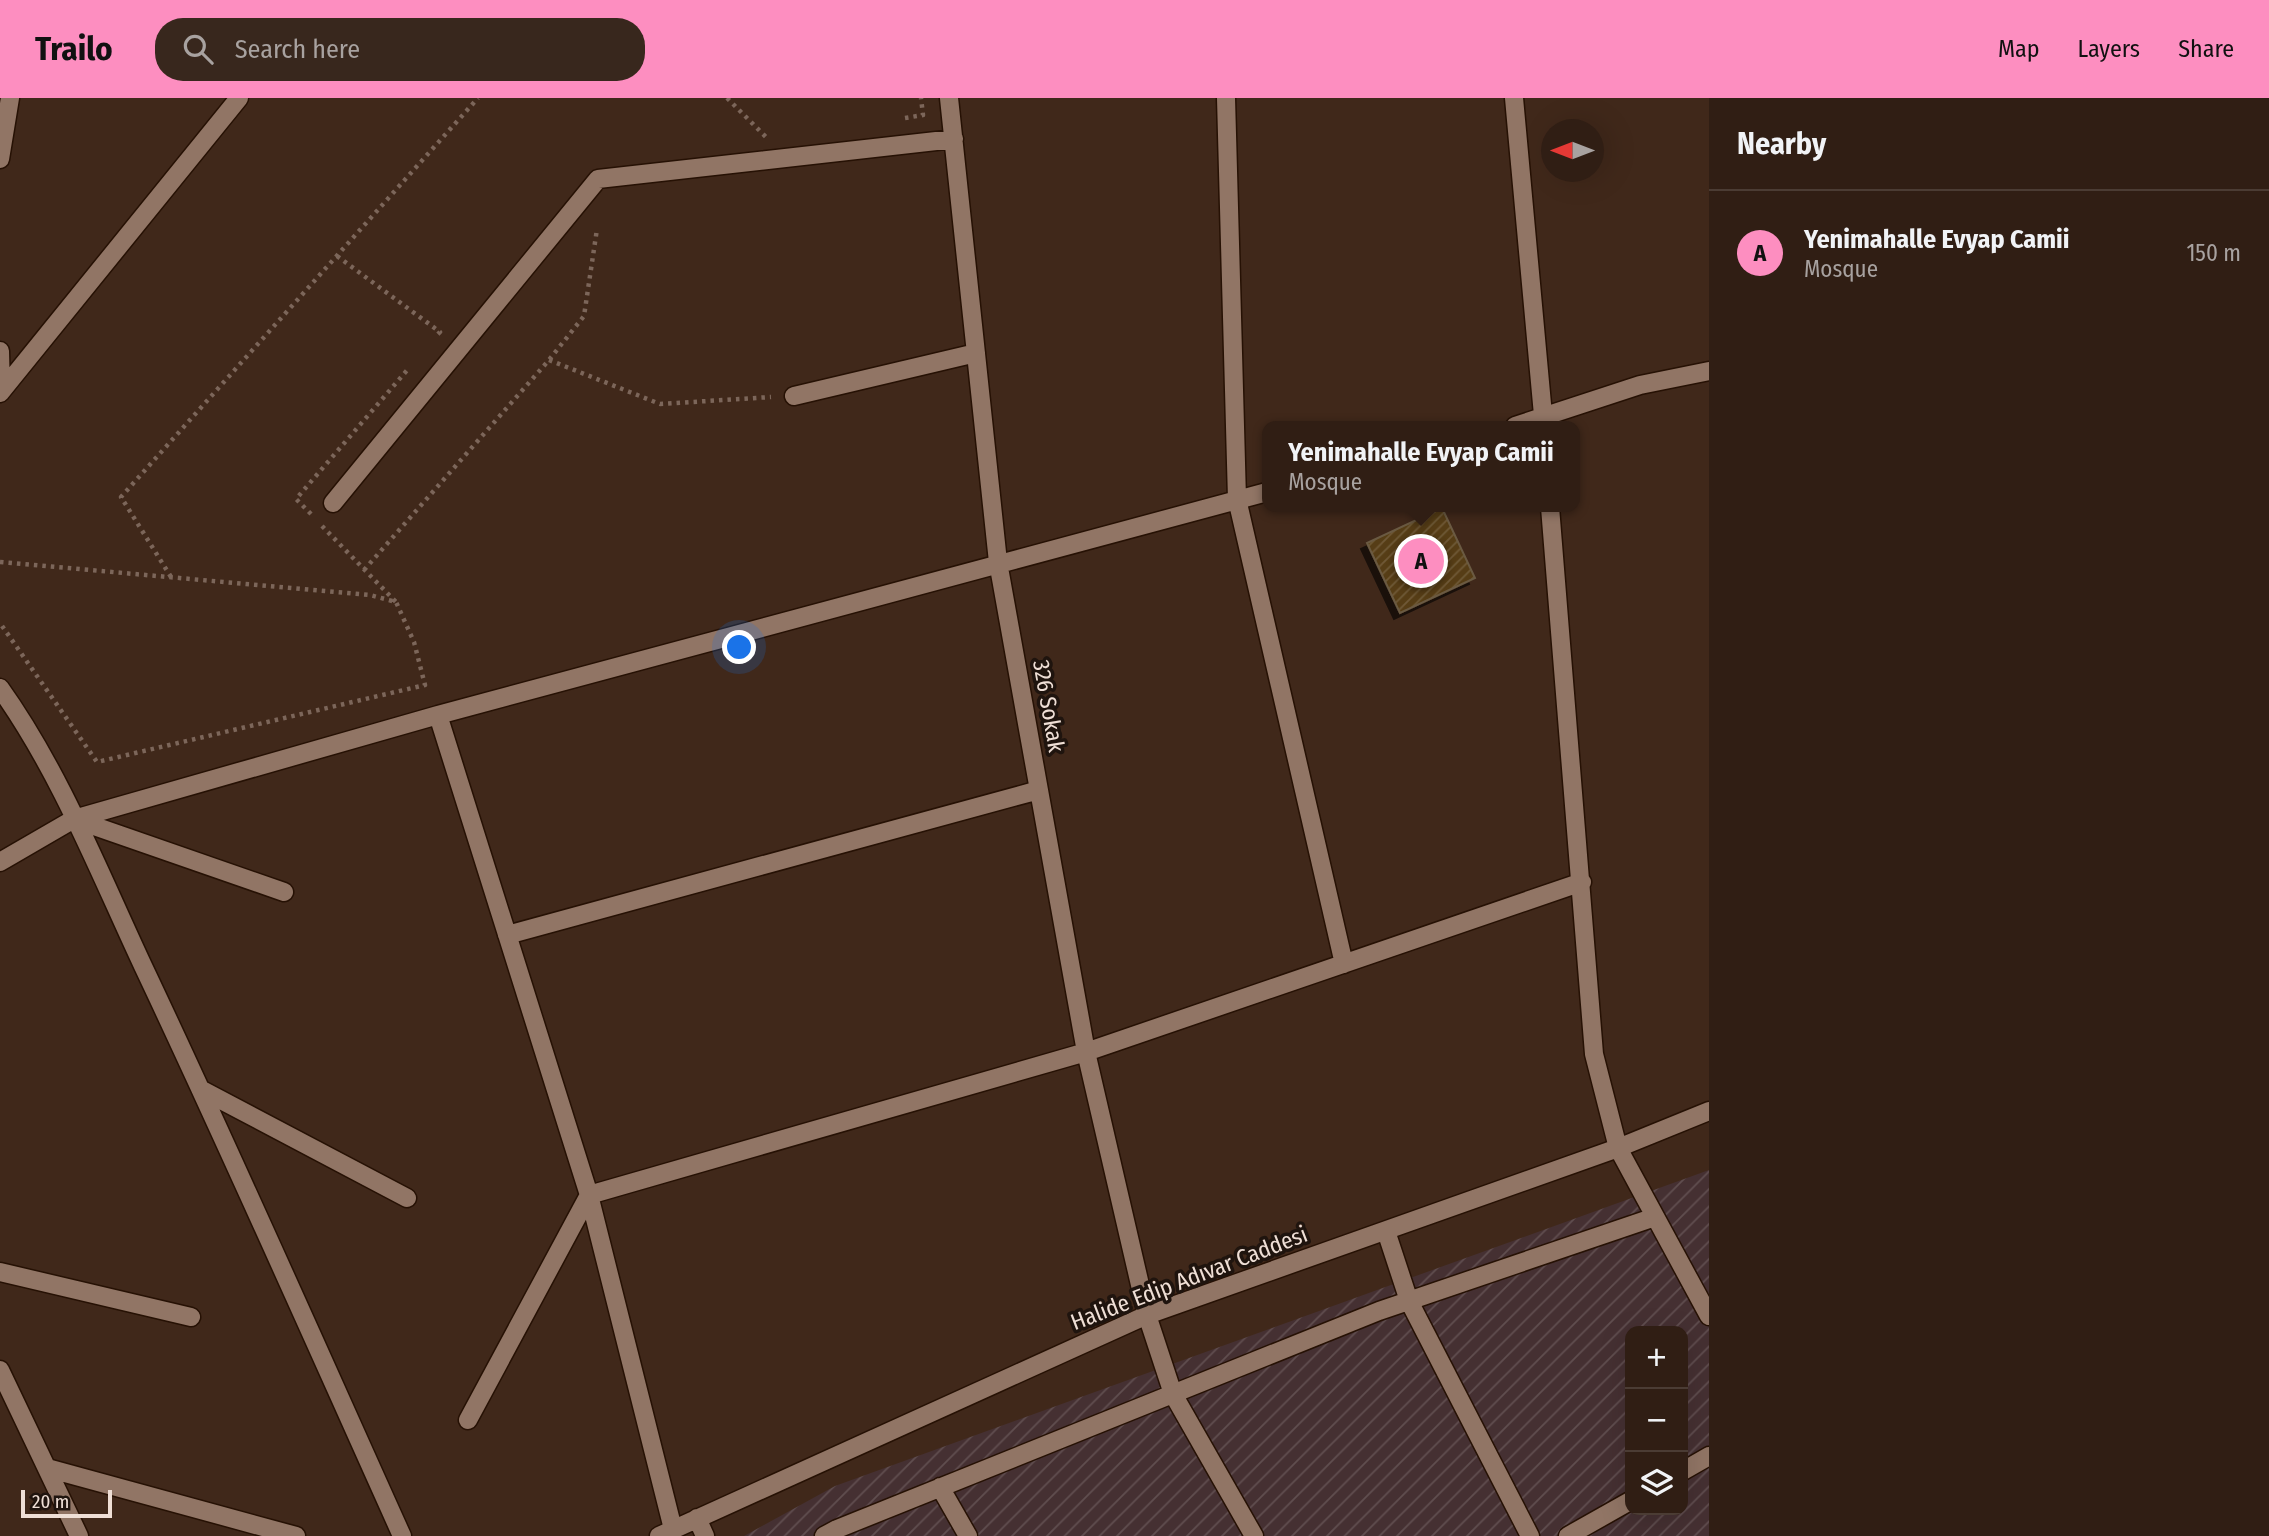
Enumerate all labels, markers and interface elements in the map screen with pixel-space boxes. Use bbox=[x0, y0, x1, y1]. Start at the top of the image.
search box bbox=[155, 18, 645, 81]
text: Trailo bbox=[35, 29, 113, 69]
icon: search bbox=[179, 30, 217, 68]
text: Search here bbox=[235, 34, 360, 65]
text: Map bbox=[1998, 35, 2040, 63]
text: Layers bbox=[2078, 35, 2140, 63]
text: Share bbox=[2178, 35, 2234, 63]
north arrow bbox=[1541, 119, 1604, 182]
text: Nearby bbox=[1737, 126, 1826, 162]
text: Yenimahalle Evyap Camii bbox=[1804, 224, 2070, 255]
text: A bbox=[1754, 239, 1766, 267]
text: 150 m bbox=[2186, 239, 2241, 267]
text: Mosque bbox=[1804, 255, 1878, 283]
popup bbox=[1262, 421, 1580, 512]
text: Yenimahalle Evyap Camii bbox=[1288, 437, 1554, 468]
text: Mosque bbox=[1288, 468, 1362, 496]
pin: A bbox=[1398, 535, 1444, 587]
your location bbox=[722, 630, 756, 664]
street label: 326 Sokak bbox=[1027, 658, 1071, 755]
street label: Halide Edip Adıvar Caddesi bbox=[1067, 1220, 1311, 1336]
map controls bbox=[1625, 1326, 1688, 1515]
button: + bbox=[1625, 1326, 1688, 1389]
button: − bbox=[1625, 1389, 1688, 1452]
button: layers bbox=[1625, 1452, 1688, 1515]
scale bar bbox=[21, 1487, 112, 1519]
text: 20 m bbox=[32, 1490, 69, 1513]

